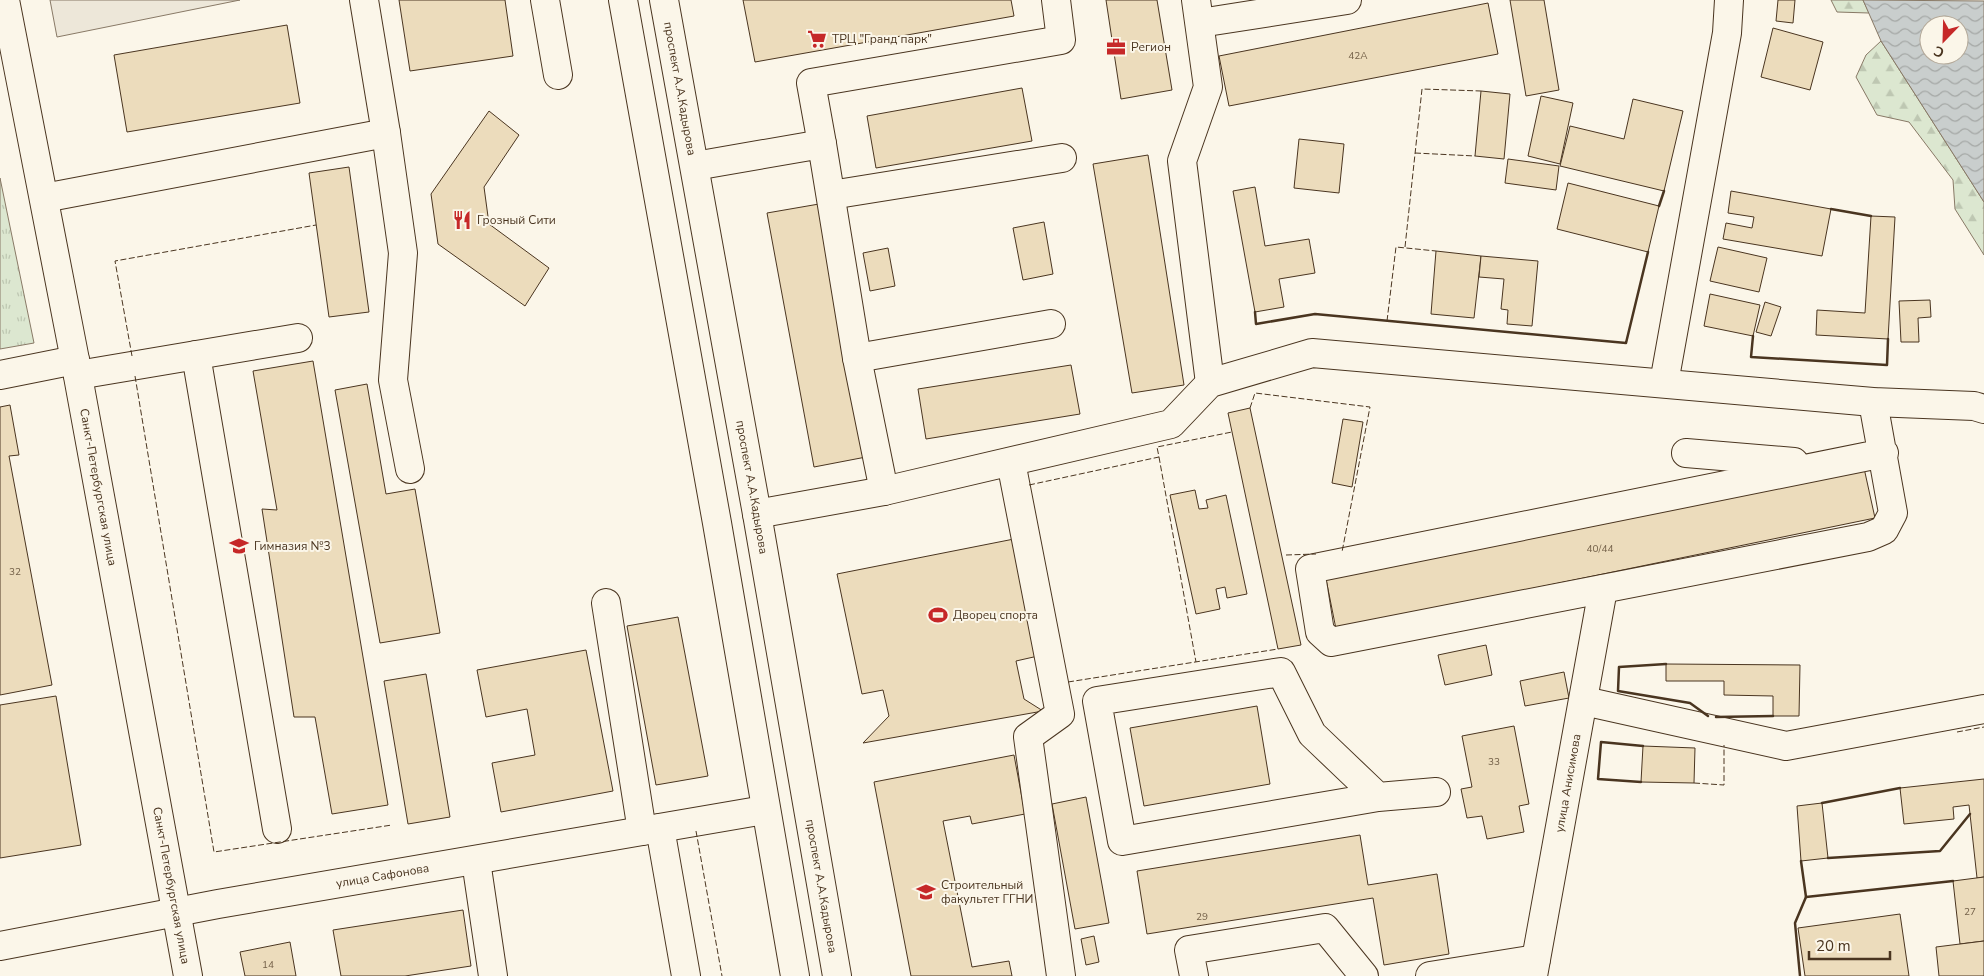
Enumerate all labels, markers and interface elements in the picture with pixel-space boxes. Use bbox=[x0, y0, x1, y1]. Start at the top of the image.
north arrow bbox=[1919, 15, 1969, 65]
street label: проспект А.А.Кадырова bbox=[660, 20, 700, 157]
supermarket icon: ТРЦ "Гранд парк" bbox=[806, 28, 828, 50]
place label: ТРЦ "Гранд парк" bbox=[832, 31, 932, 47]
office icon: Регион bbox=[1105, 36, 1127, 58]
place label: Регион bbox=[1131, 39, 1171, 55]
text: С bbox=[1931, 41, 1947, 62]
house number: 42А bbox=[1348, 49, 1368, 63]
restaurant icon: Грозный Сити bbox=[451, 209, 473, 231]
place label: Грозный Сити bbox=[477, 212, 556, 228]
street label: Санкт-Петербургская улица bbox=[76, 407, 121, 567]
street label: проспект А.А.Кадырова bbox=[732, 419, 772, 555]
school or university icon: Гимназия №3 bbox=[228, 535, 250, 557]
place label: Гимназия №3 bbox=[254, 538, 331, 554]
house number: 40/44 bbox=[1587, 542, 1613, 556]
house number: 32 bbox=[9, 565, 21, 579]
sports icon: Дворец спорта bbox=[927, 604, 949, 626]
place label: Дворец спорта bbox=[953, 607, 1038, 623]
street label: улица Анисимова bbox=[1551, 733, 1585, 834]
house number: 33 bbox=[1488, 755, 1500, 769]
street label: Санкт-Петербургская улица bbox=[149, 806, 194, 965]
street label: проспект А.А.Кадырова bbox=[802, 818, 841, 954]
street label: улица Сафонова bbox=[335, 860, 430, 892]
place label: Строительный факультет ГГНИ bbox=[941, 877, 1034, 907]
school or university icon: Строительный факультет ГГНИ bbox=[915, 881, 937, 903]
house number: 27 bbox=[1964, 905, 1976, 919]
house number: 29 bbox=[1196, 910, 1208, 924]
scale bar bbox=[1809, 928, 1890, 960]
text: 20 m bbox=[1816, 936, 1851, 956]
house number: 14 bbox=[262, 958, 274, 972]

